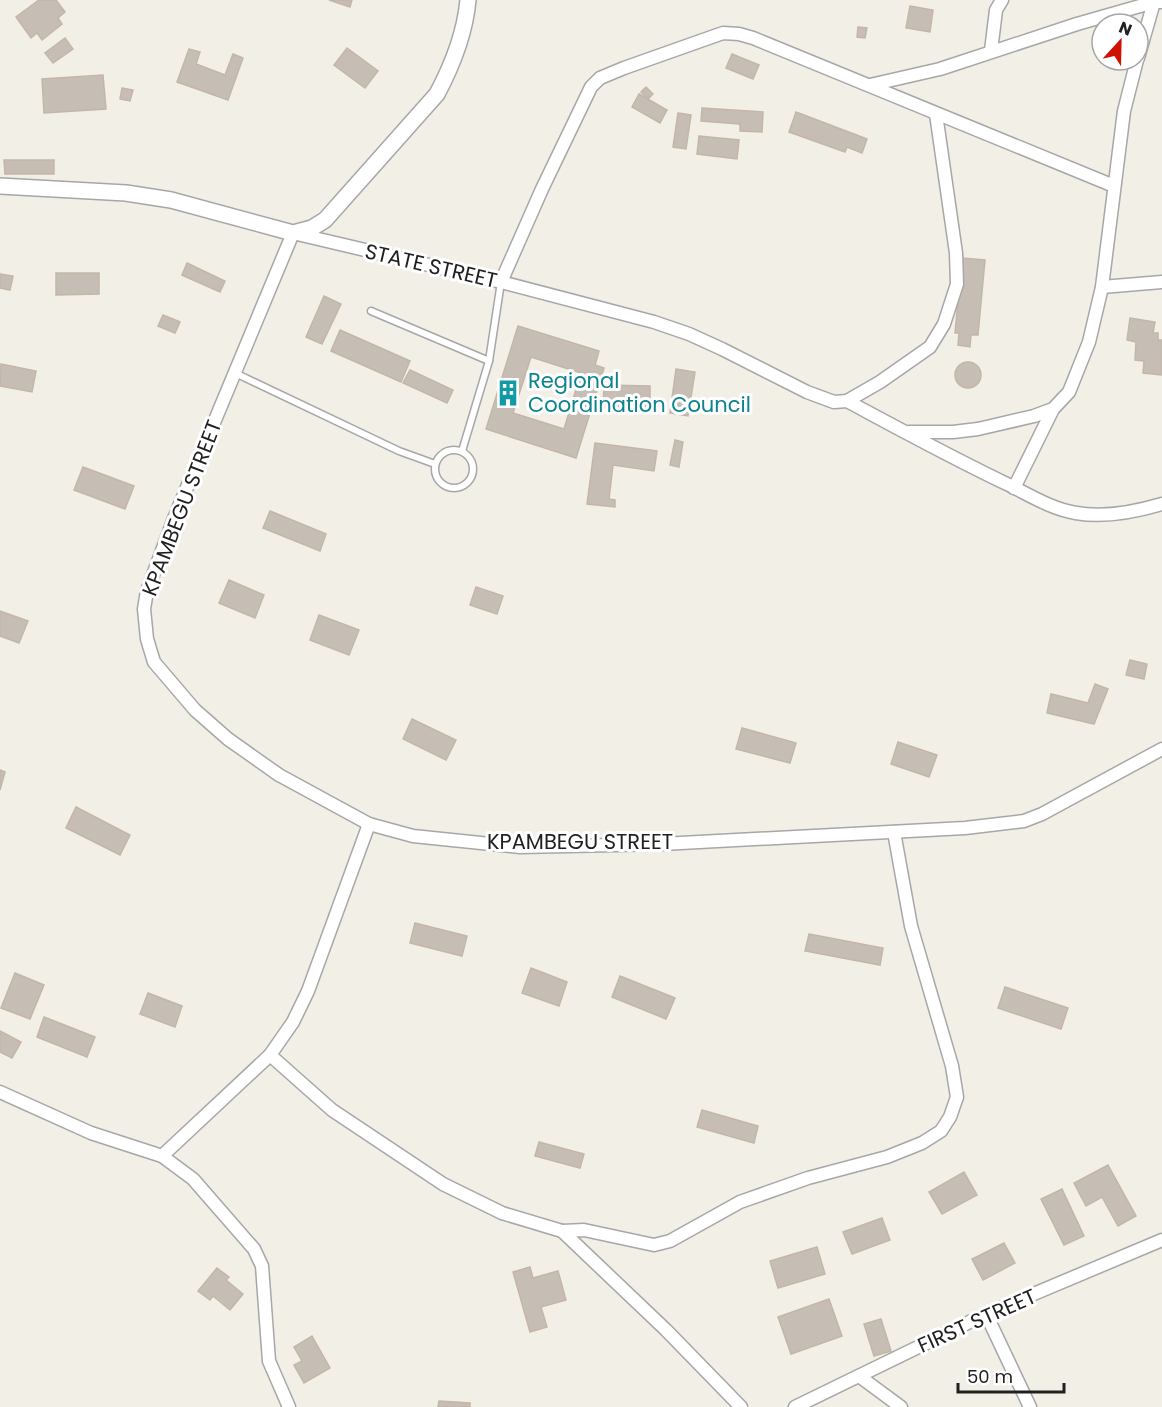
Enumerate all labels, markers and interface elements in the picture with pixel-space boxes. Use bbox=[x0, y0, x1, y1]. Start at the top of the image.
north arrow bbox=[1090, 12, 1150, 72]
text: N bbox=[1116, 16, 1135, 41]
street label: STATE STREET bbox=[362, 236, 500, 295]
place label: Regional Coordination Council bbox=[528, 366, 751, 419]
building icon: Regional Coordination Council bbox=[493, 378, 523, 408]
street label: KPAMBEGU STREET bbox=[135, 416, 228, 600]
street label: KPAMBEGU STREET bbox=[487, 827, 673, 856]
street label: FIRST STREET bbox=[913, 1281, 1041, 1360]
scale bar bbox=[958, 1356, 1064, 1394]
text: 50 m bbox=[967, 1364, 1013, 1389]

